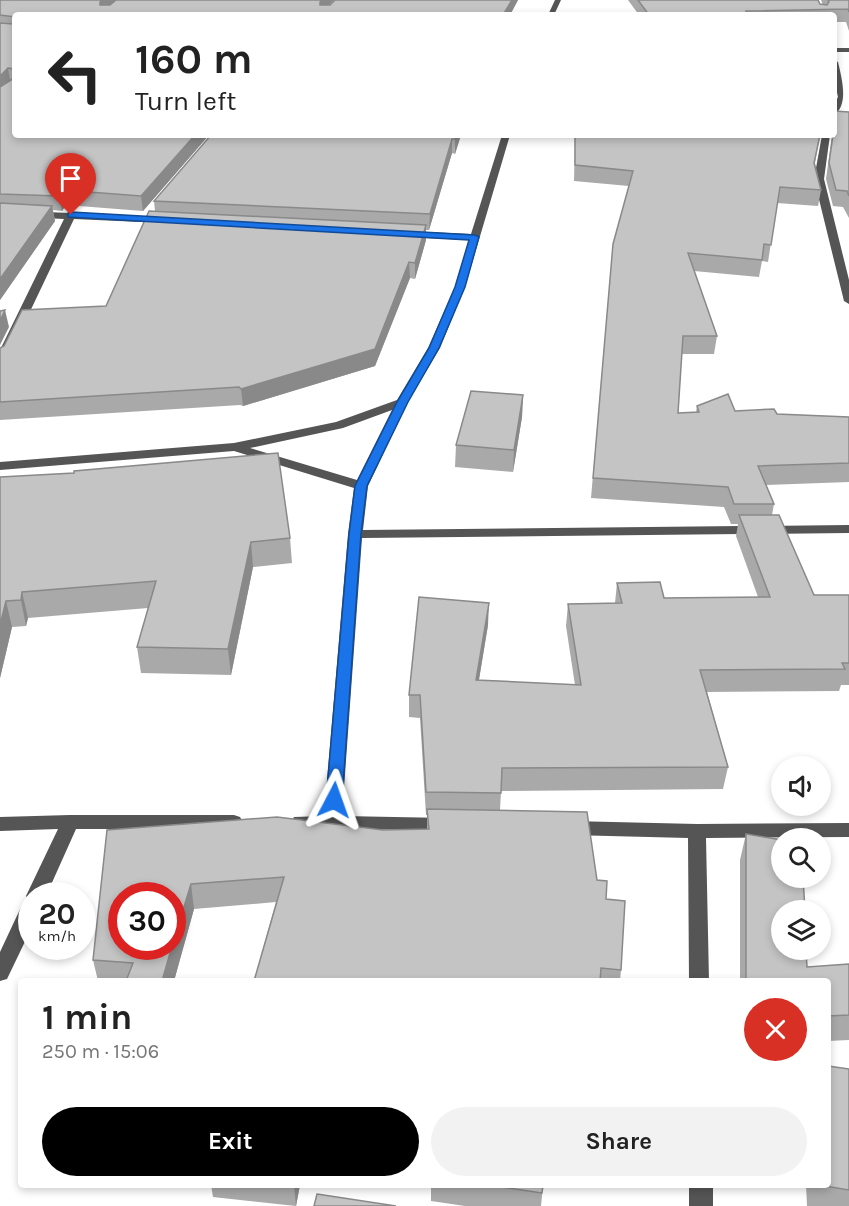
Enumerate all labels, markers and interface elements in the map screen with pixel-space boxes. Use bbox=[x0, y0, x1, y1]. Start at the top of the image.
text: 160 m bbox=[135, 34, 253, 84]
icon: left bbox=[36, 36, 114, 114]
text: Turn left bbox=[135, 85, 236, 117]
pin bbox=[45, 153, 96, 215]
icon: arrive bbox=[54, 162, 87, 195]
map controls bbox=[771, 756, 831, 960]
button: sound bbox=[771, 756, 831, 816]
position arrow bbox=[302, 768, 366, 832]
button: search bbox=[771, 828, 831, 888]
speed limit sign: 30 bbox=[108, 882, 186, 960]
text: 20 bbox=[38, 896, 76, 932]
button: layers bbox=[771, 900, 831, 960]
text: km/h bbox=[38, 927, 76, 945]
text: 1 min bbox=[42, 996, 132, 1038]
button: close bbox=[744, 998, 807, 1061]
text: 250 m · 15:06 bbox=[42, 1040, 159, 1063]
button: Exit bbox=[42, 1107, 419, 1176]
button: Share bbox=[431, 1107, 807, 1176]

